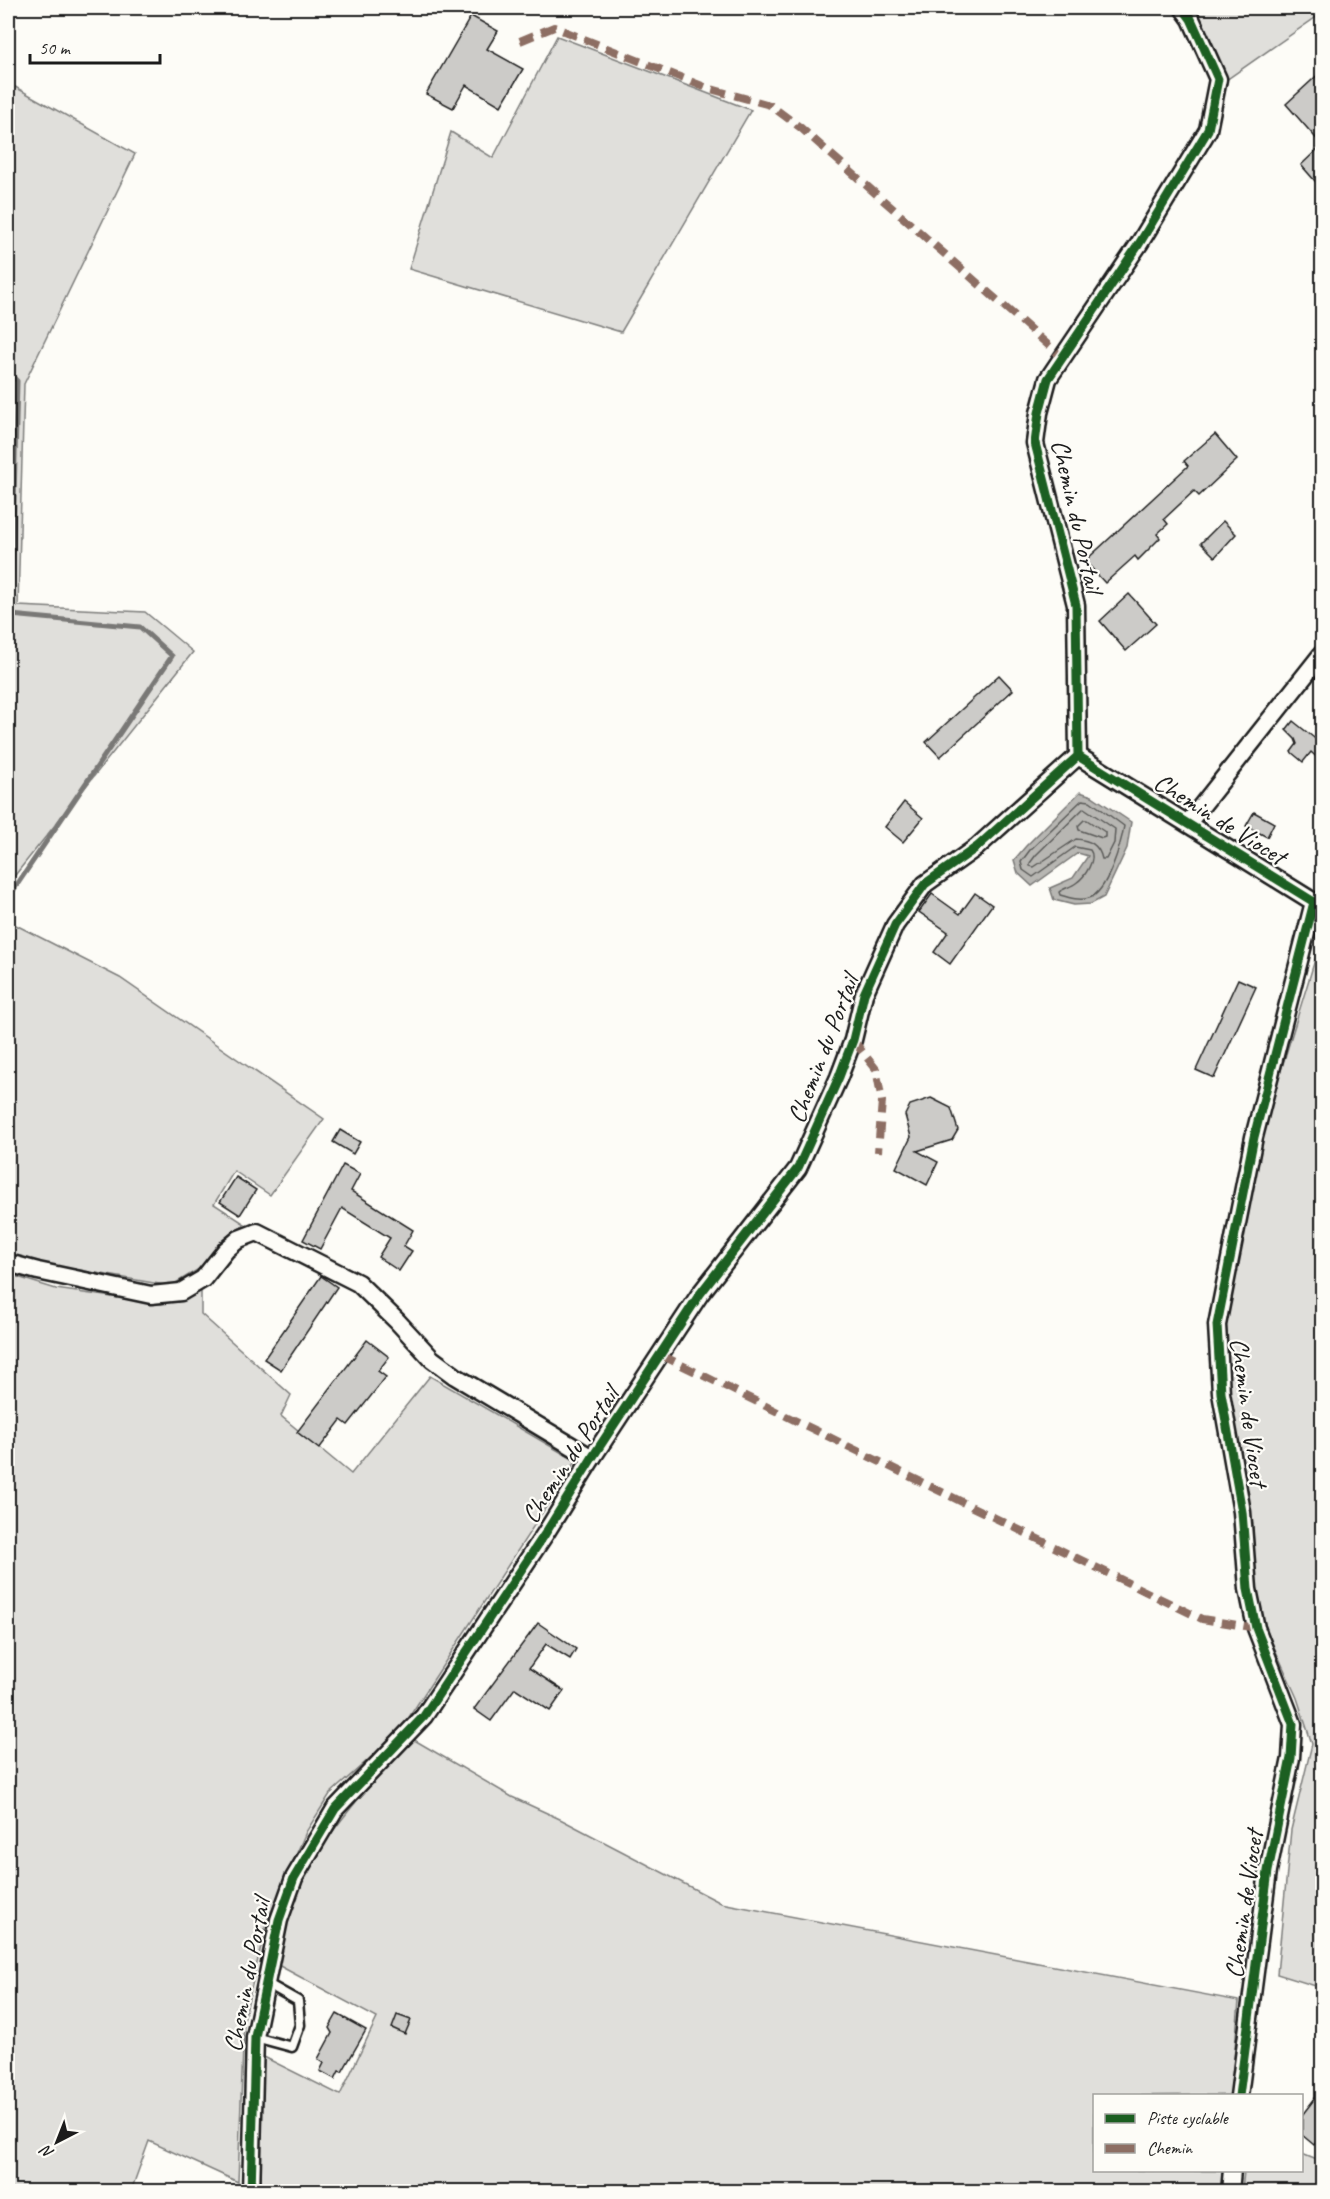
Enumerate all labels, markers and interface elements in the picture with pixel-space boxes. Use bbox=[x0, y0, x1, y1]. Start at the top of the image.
scale bar bbox=[30, 27, 160, 65]
text: 50 m bbox=[39, 37, 72, 59]
street label: Chemin du Portail bbox=[1043, 436, 1112, 600]
street label: Chemin de Viocet bbox=[1148, 765, 1295, 874]
street label: Chemin du Portail bbox=[780, 966, 868, 1128]
street label: Chemin de Viocet bbox=[1222, 1336, 1276, 1492]
street label: Chemin du Portail bbox=[514, 1377, 629, 1529]
street label: Chemin de Viocet bbox=[1217, 1824, 1271, 1980]
street label: Chemin du Portail bbox=[216, 1891, 279, 2055]
legend bbox=[1093, 2094, 1303, 2172]
text: Piste cyclable bbox=[1147, 2107, 1229, 2129]
north arrow bbox=[27, 2112, 87, 2172]
text: Chemin bbox=[1147, 2137, 1193, 2159]
text: N bbox=[35, 2140, 58, 2163]

